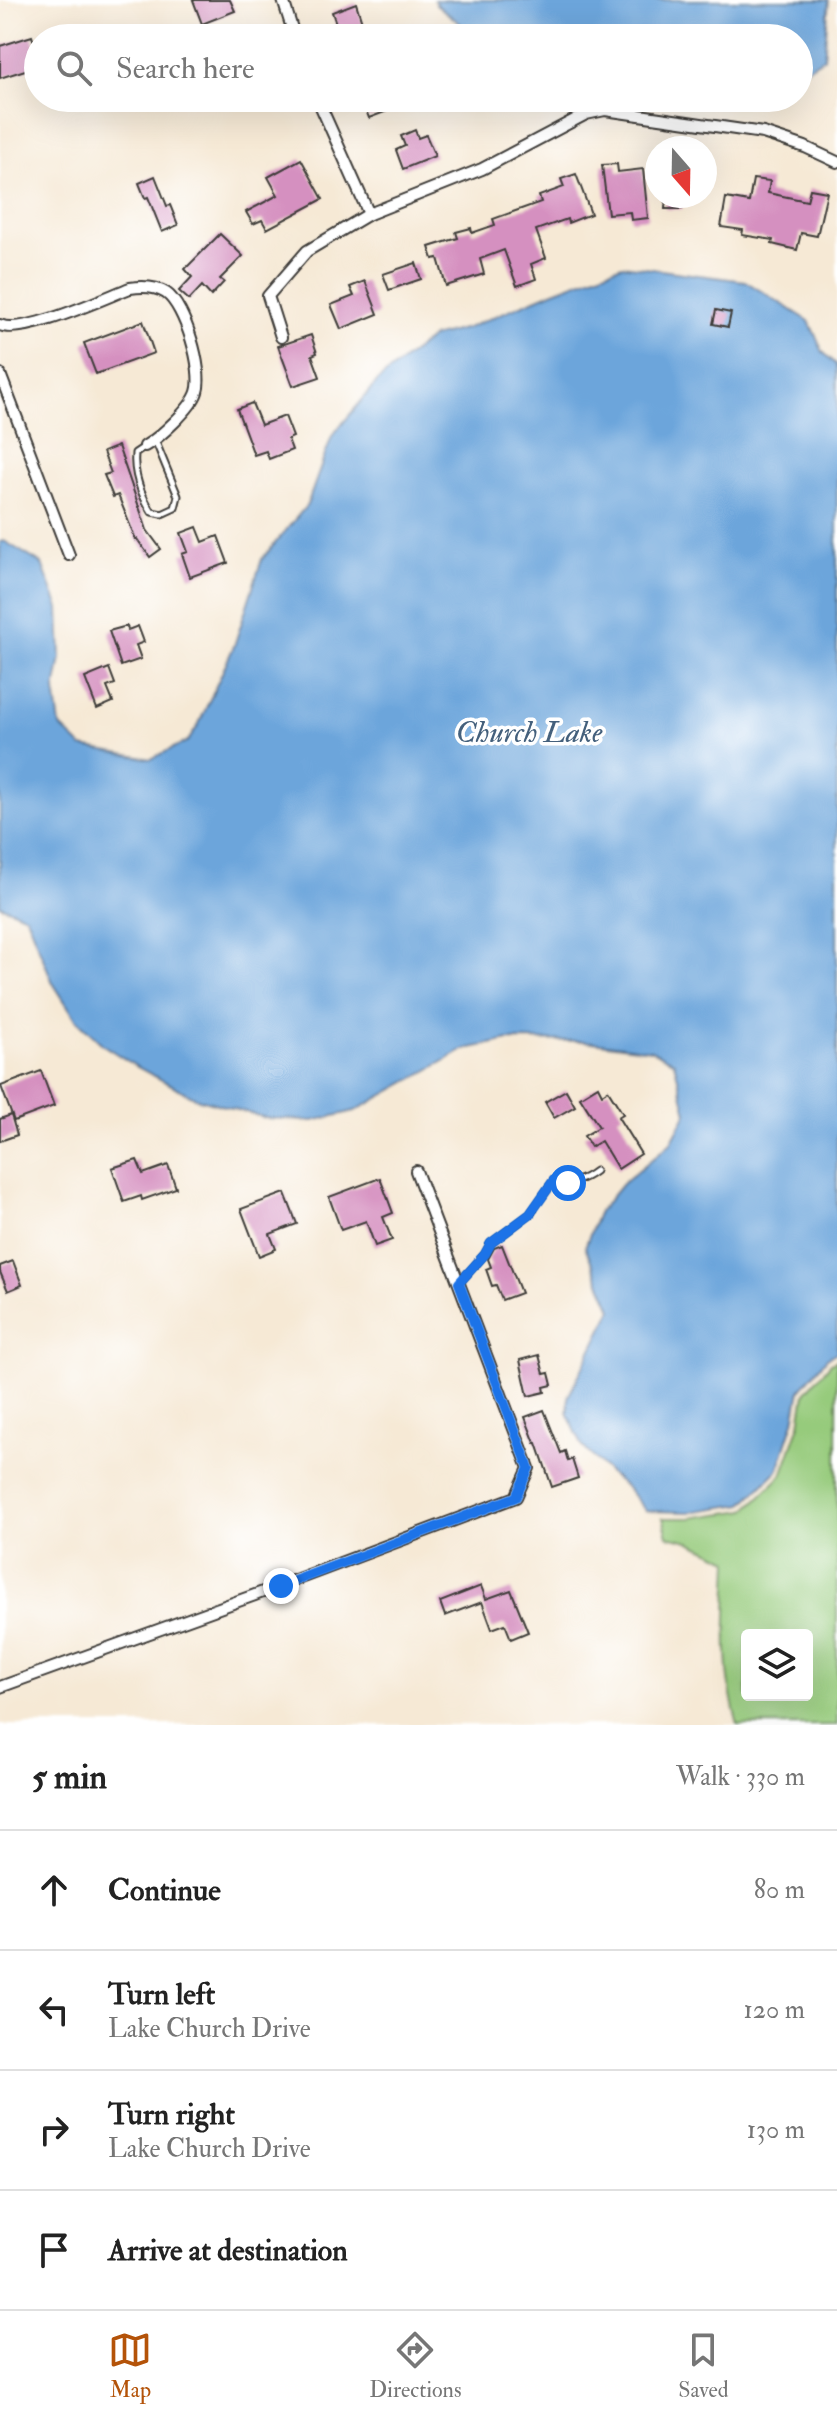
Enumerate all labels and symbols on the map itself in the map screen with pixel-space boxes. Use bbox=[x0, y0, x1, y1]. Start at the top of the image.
north arrow bbox=[645, 136, 717, 208]
water label: Church Lake bbox=[456, 714, 603, 751]
route start bbox=[550, 1165, 586, 1201]
route end bbox=[263, 1568, 299, 1604]

